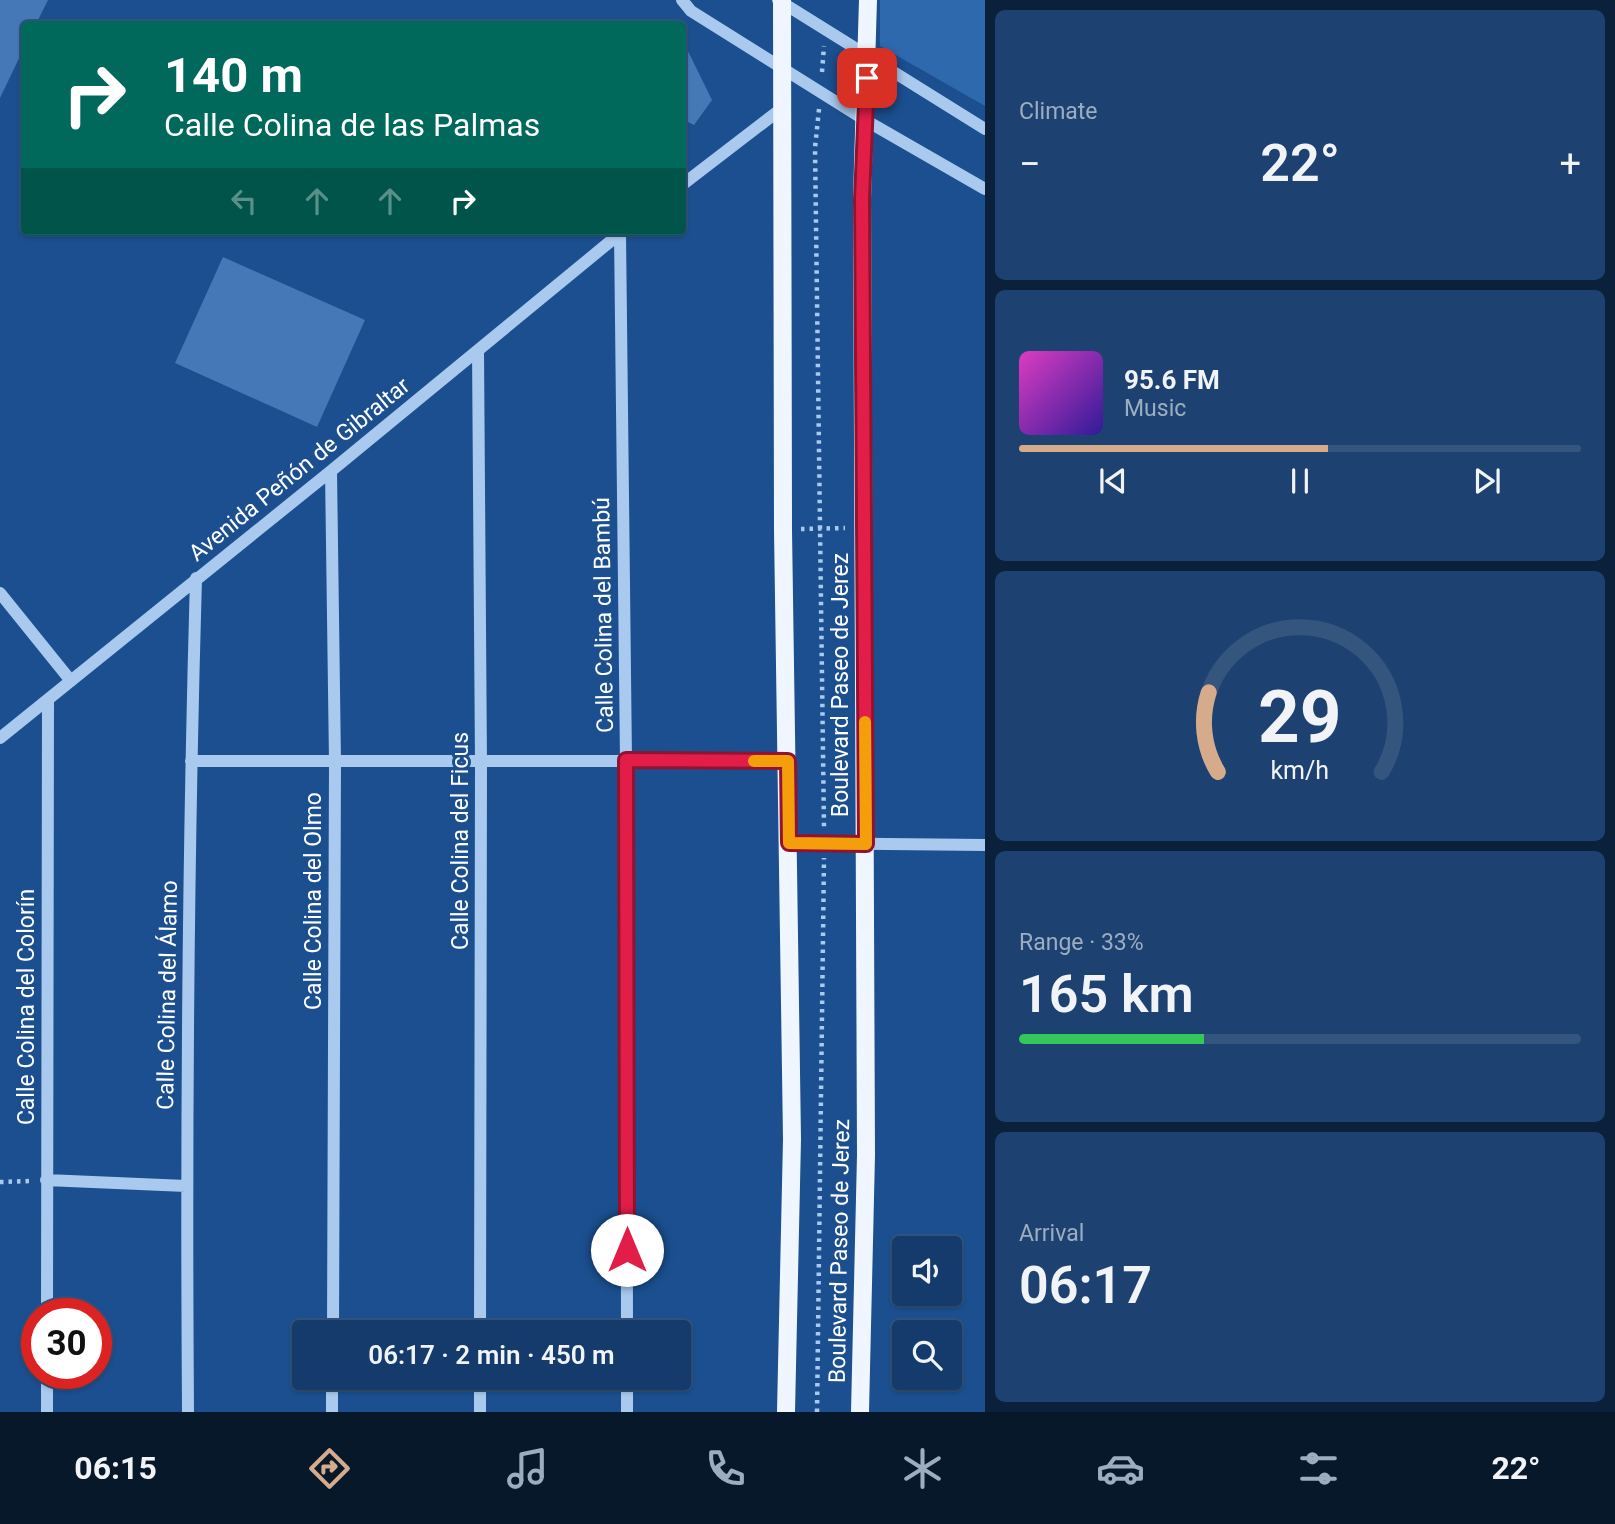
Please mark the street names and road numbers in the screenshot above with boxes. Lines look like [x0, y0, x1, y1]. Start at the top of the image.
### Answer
street label: Avenida Peñón de Gibraltar [183, 372, 415, 567]
street label: Calle Colina del Bambú [588, 497, 619, 733]
street label: Boulevard Paseo de Jerez [827, 553, 854, 817]
street label: Calle Colina del Ficus [447, 732, 474, 950]
street label: Calle Colina del Olmo [300, 792, 327, 1010]
street label: Calle Colina del Álamo [151, 880, 183, 1110]
street label: Calle Colina del Colorín [13, 889, 40, 1125]
street label: Boulevard Paseo de Jerez [824, 1119, 855, 1383]

